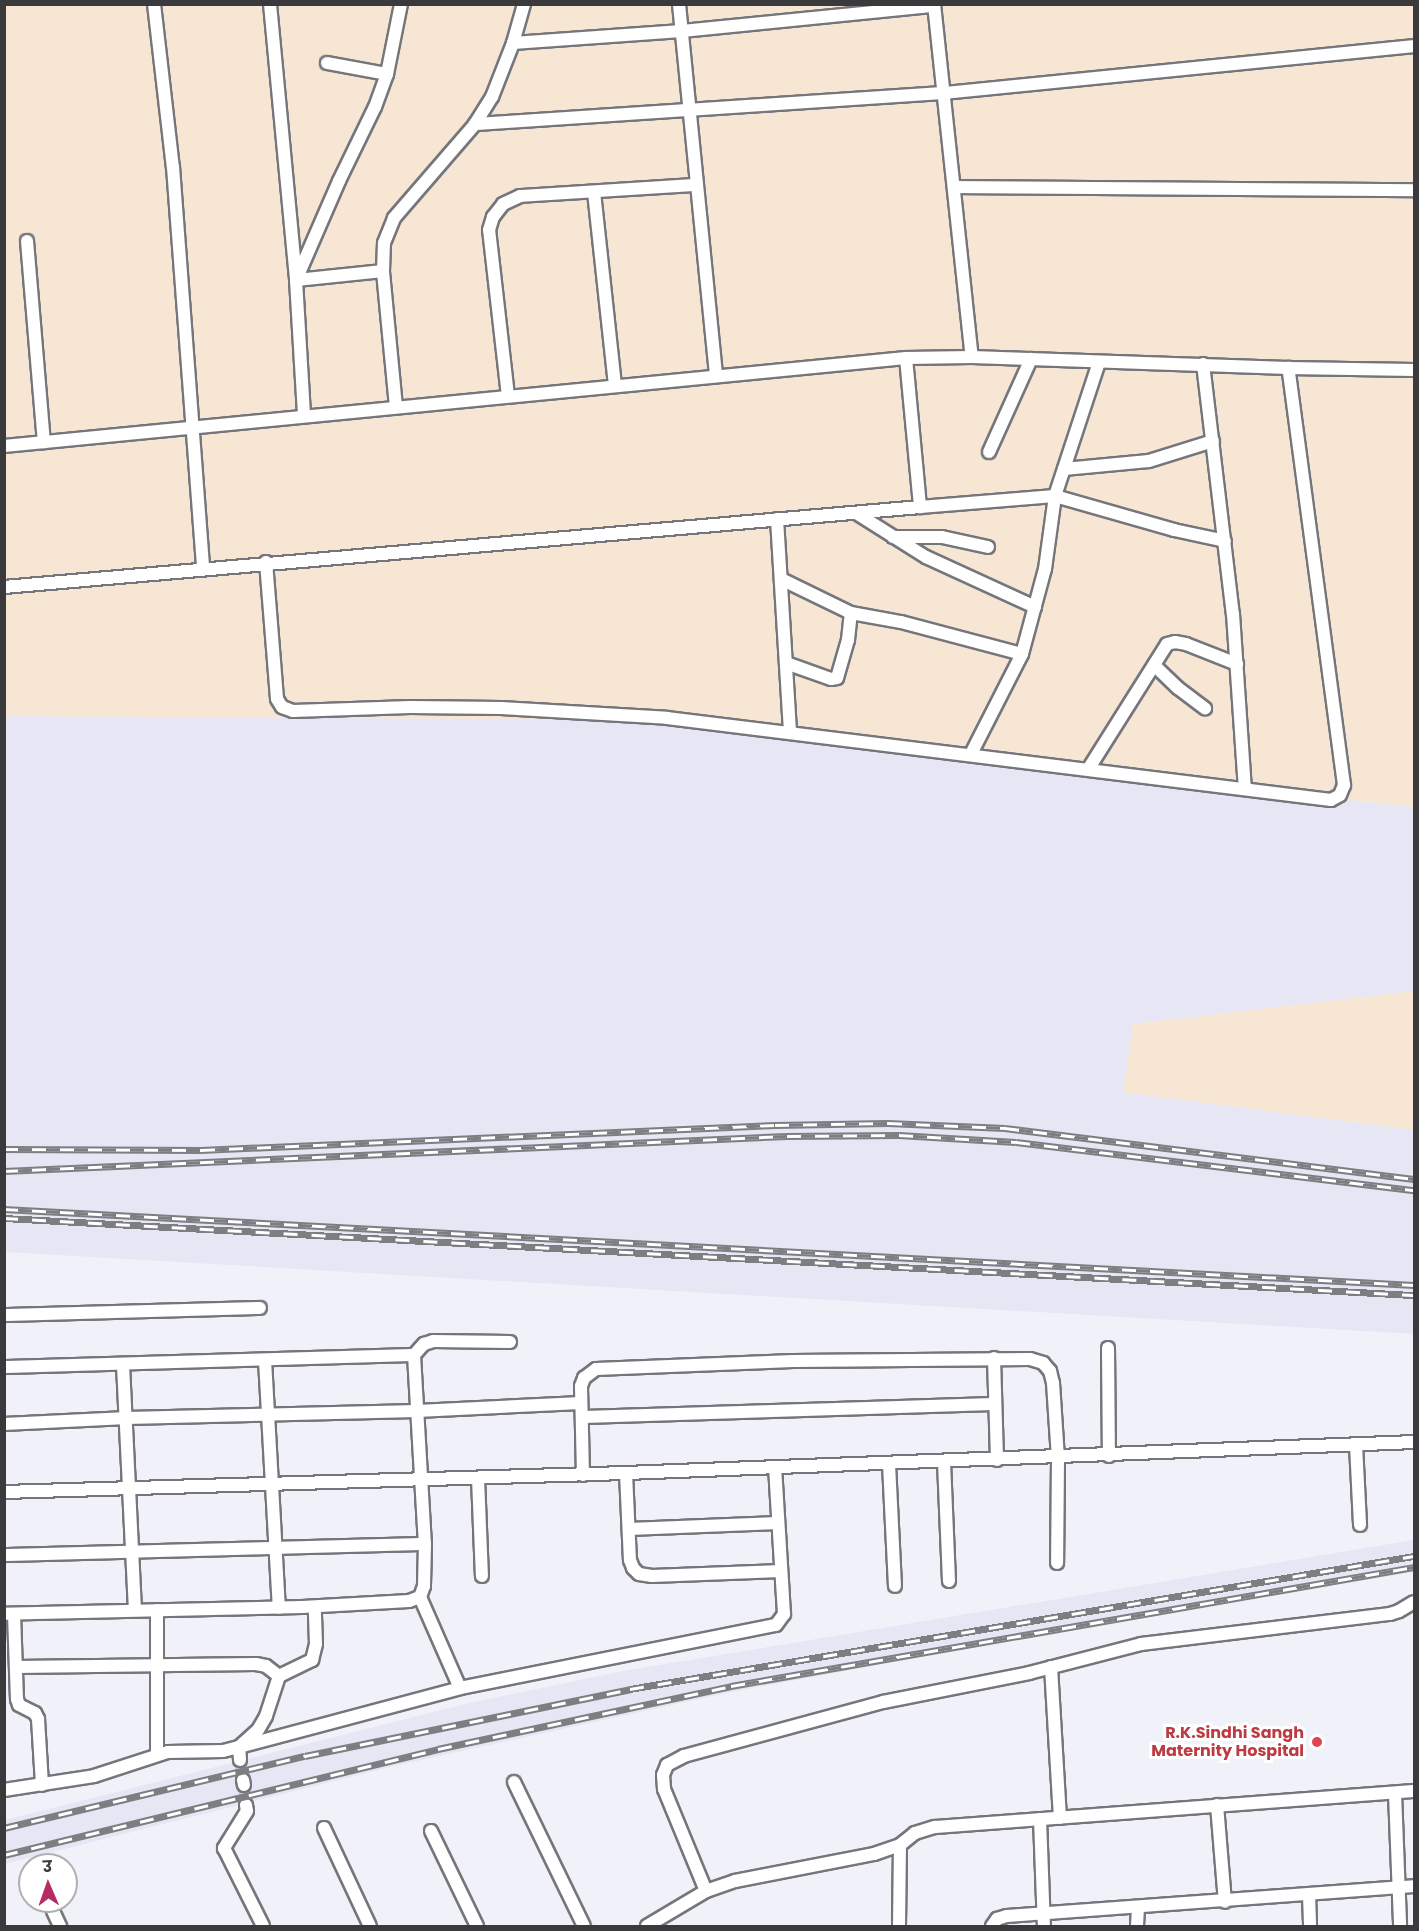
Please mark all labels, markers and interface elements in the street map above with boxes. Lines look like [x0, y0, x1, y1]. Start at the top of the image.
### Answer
place label: R.K.Sindhi Sangh Maternity Hospital [1151, 1723, 1304, 1761]
marker: R.K.Sindhi Sangh Maternity Hospital [1308, 1733, 1326, 1751]
north arrow [18, 1853, 78, 1913]
text: उ [42, 1855, 52, 1878]

